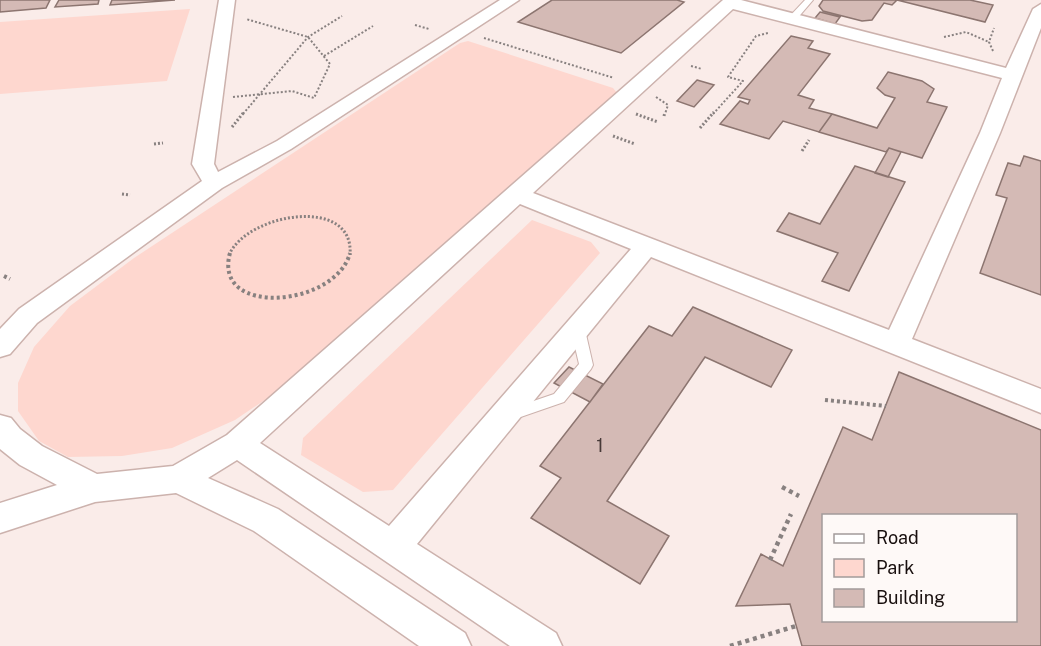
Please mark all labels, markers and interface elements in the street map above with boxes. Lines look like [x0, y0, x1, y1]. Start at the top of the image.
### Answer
house number: 1 [596, 435, 604, 456]
legend [822, 514, 1017, 622]
text: Road [876, 527, 919, 548]
text: Park [876, 557, 914, 578]
text: Building [876, 587, 945, 608]

